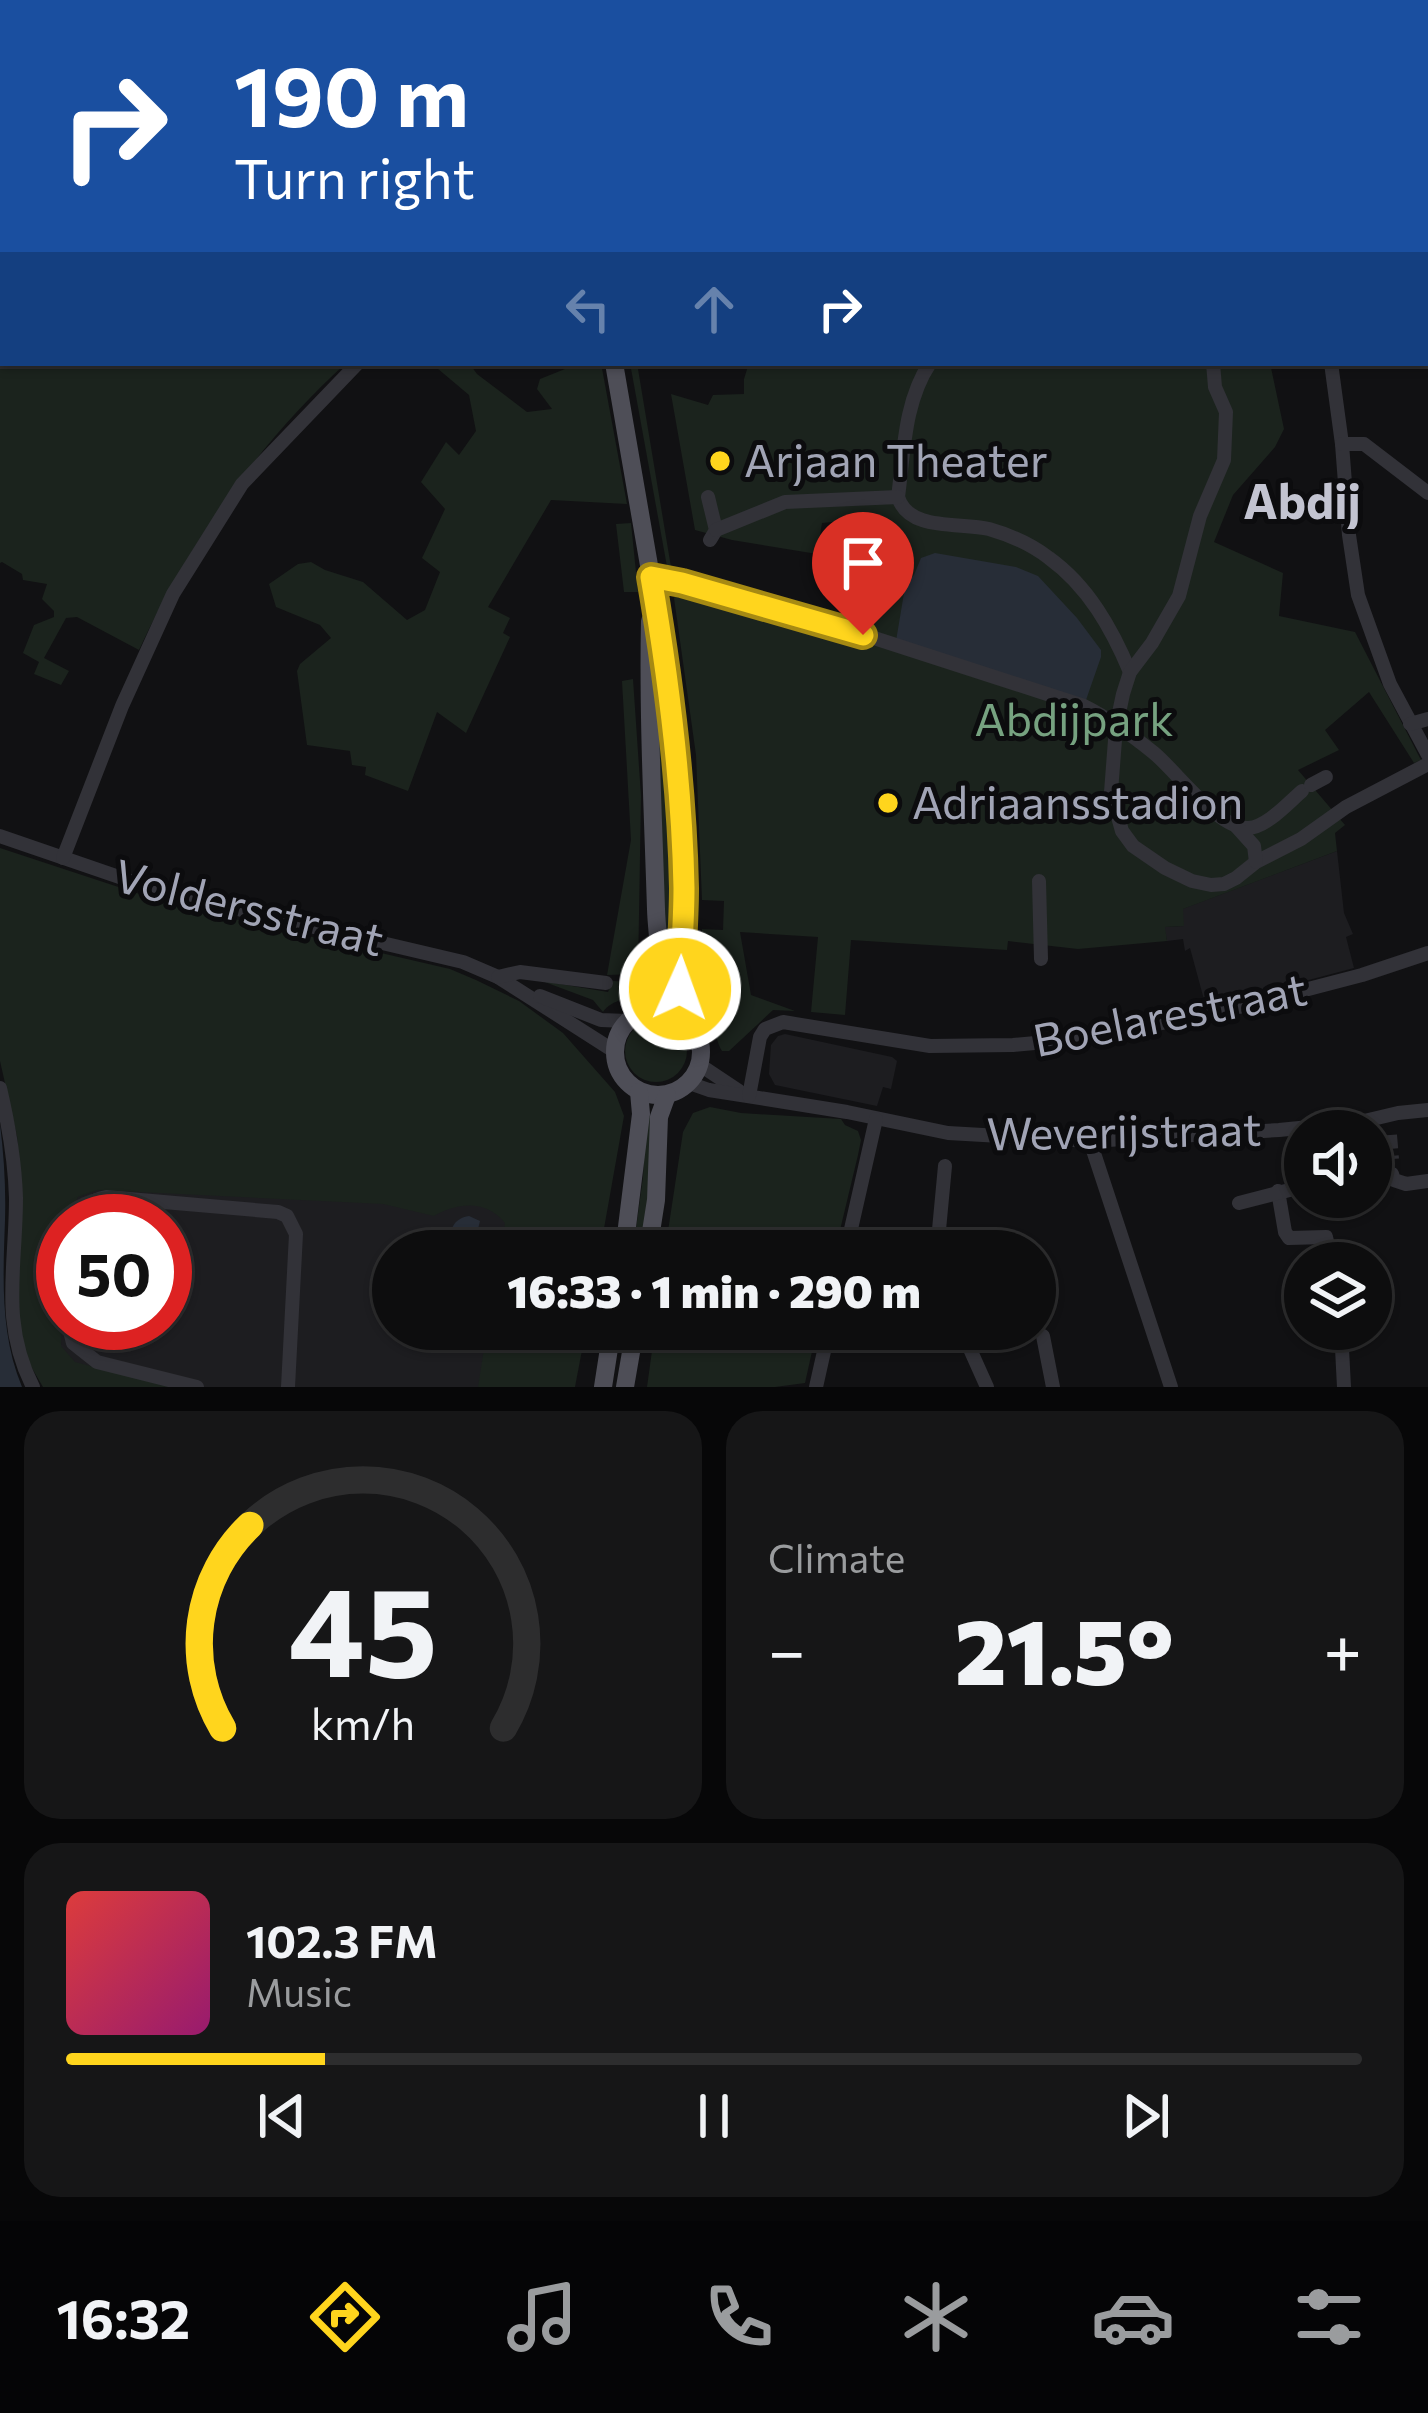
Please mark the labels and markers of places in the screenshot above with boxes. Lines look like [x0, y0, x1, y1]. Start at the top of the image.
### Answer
place label: Arjaan Theater [744, 431, 1048, 486]
marker: Arjaan Theater [707, 448, 733, 474]
pin [812, 512, 914, 635]
place label: Adriaansstadion [912, 773, 1243, 828]
marker: Adriaansstadion [875, 790, 901, 816]

